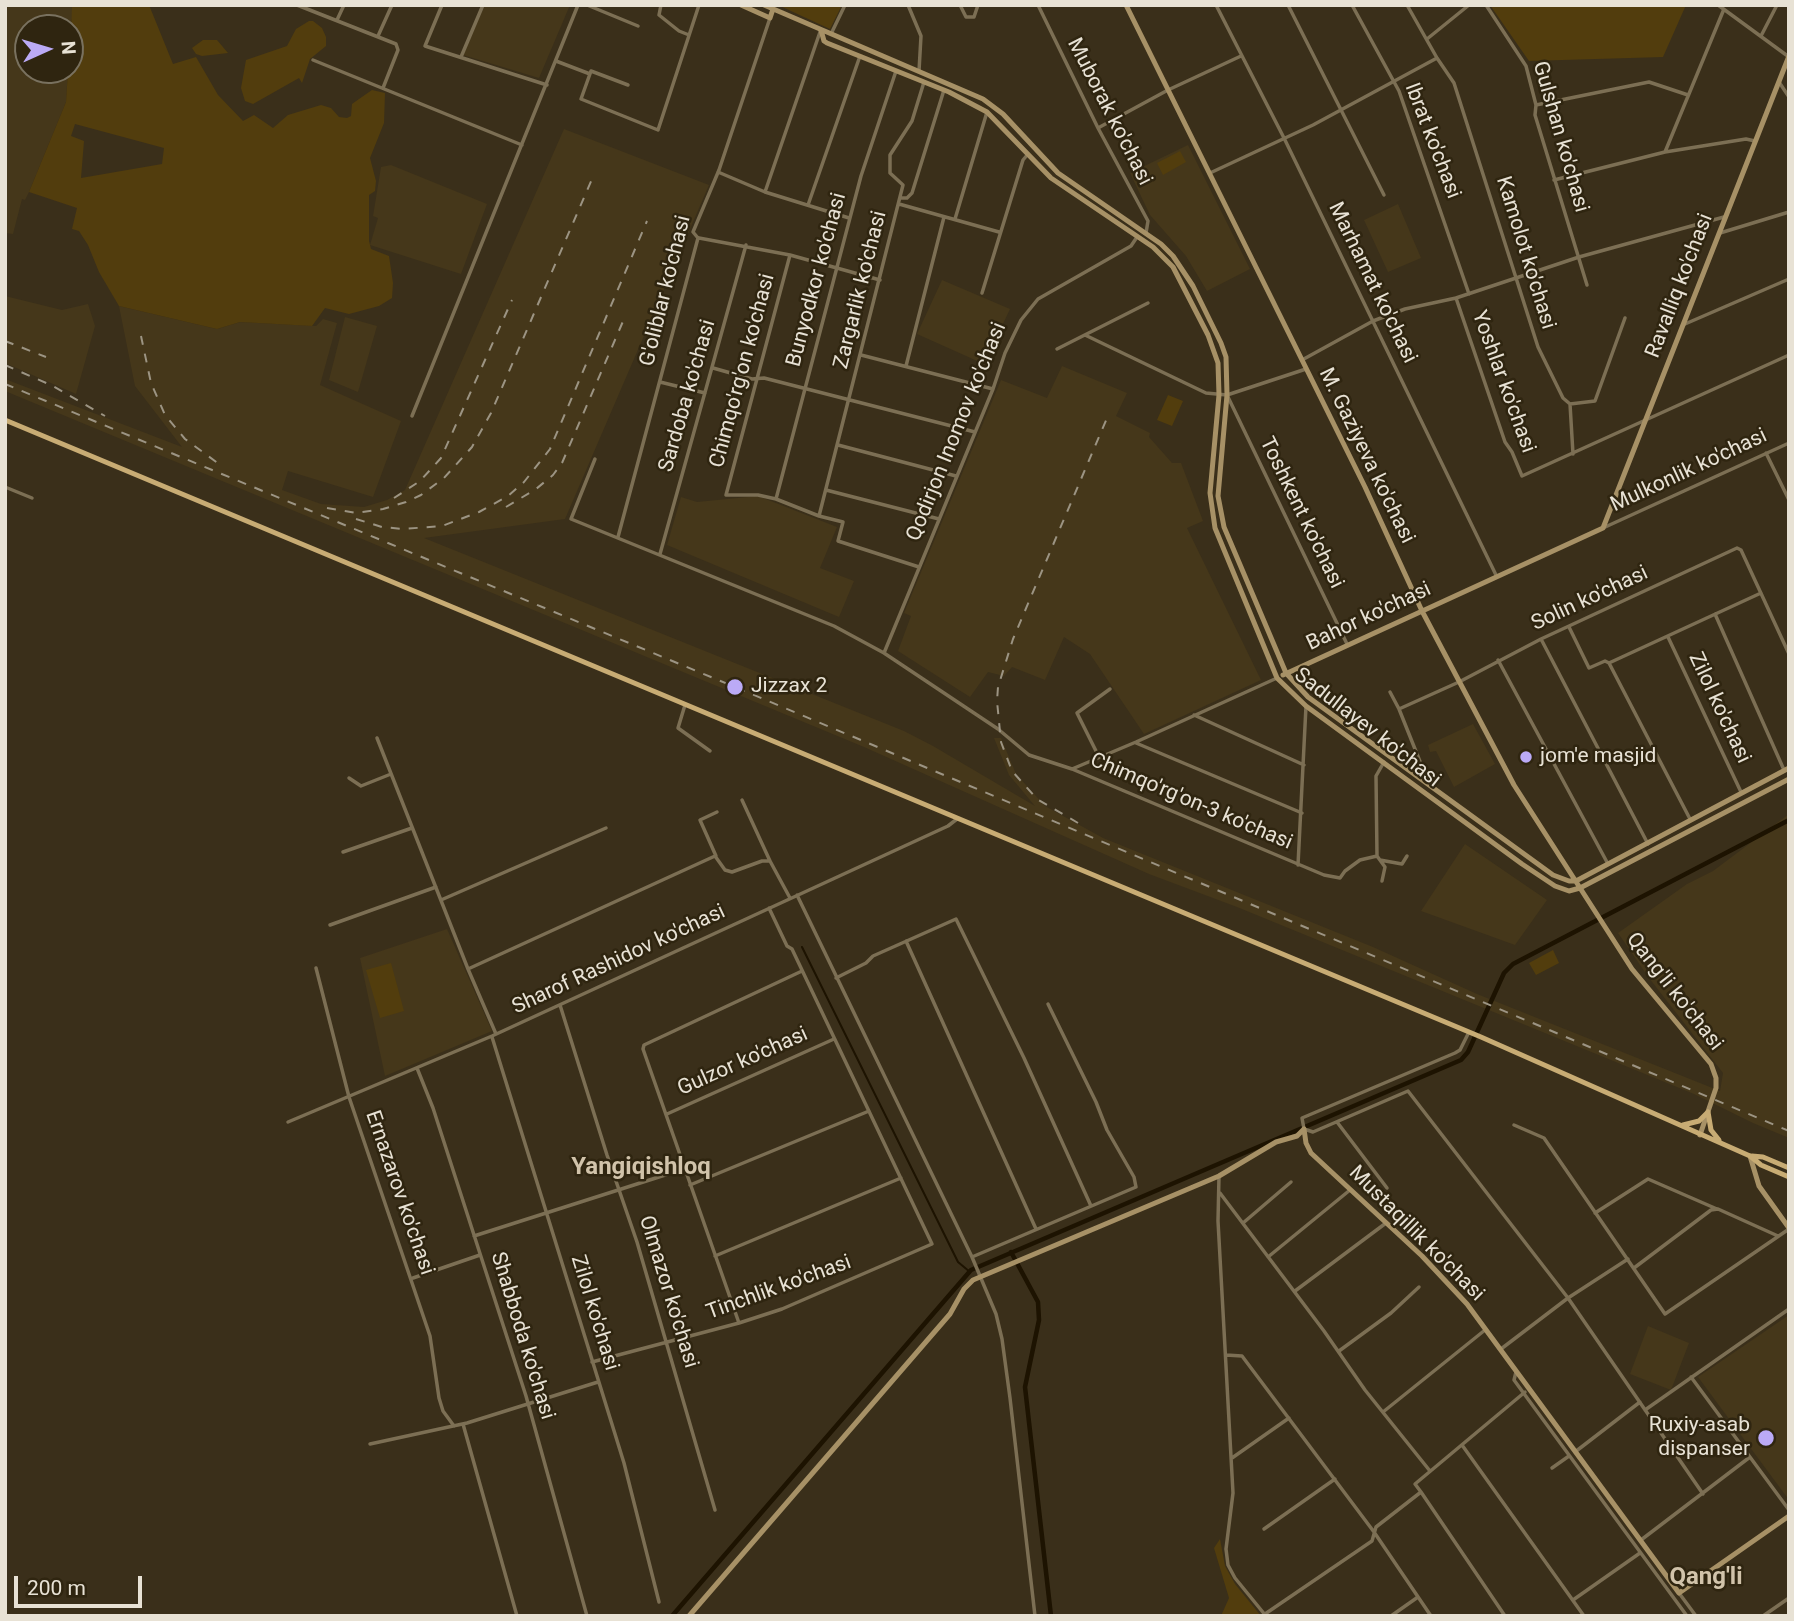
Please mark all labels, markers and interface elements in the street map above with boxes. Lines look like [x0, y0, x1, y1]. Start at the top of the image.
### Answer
north arrow [14, 14, 84, 84]
street label: Muborak ko'chasi [1061, 34, 1157, 190]
text: N [57, 40, 80, 55]
street label: Gulshan ko'chasi [1526, 59, 1594, 215]
street label: Ibrat ko'chasi [1398, 80, 1466, 202]
street label: Kamolot ko'chasi [1490, 174, 1560, 332]
street label: Bunyodkor ko'chasi [782, 190, 852, 370]
street label: Marhamat ko'chasi [1322, 198, 1422, 368]
street label: Zargarlik ko'chasi [829, 209, 893, 371]
street label: Ravalliq ko'chasi [1641, 210, 1719, 362]
street label: G'oliblar ko'chasi [635, 213, 697, 369]
street label: Chimqo'rg'on ko'chasi [705, 271, 781, 471]
street label: Yoshlar ko'chasi [1466, 307, 1540, 457]
street label: Sardoba ko'chasi [654, 317, 722, 475]
street label: Qodirjon Inomov ko'chasi [902, 319, 1012, 545]
street label: M. Gaziyeva ko'chasi [1313, 364, 1419, 548]
street label: Mulkonlik ko'chasi [1607, 424, 1771, 518]
street label: Toshkent ko'chasi [1253, 433, 1349, 593]
street label: Solin ko'chasi [1528, 561, 1652, 637]
street label: Bahor ko'chasi [1303, 577, 1435, 657]
street label: Zilol ko'chasi [1682, 649, 1756, 767]
street label: Sadullayev ko'chasi [1289, 663, 1445, 793]
place label: Jizzax 2 [751, 674, 827, 700]
marker: Jizzax 2 [725, 677, 745, 697]
place label: jom'e masjid [1540, 744, 1656, 770]
street label: Chimqo'rg'on-3 ko'chasi [1086, 748, 1296, 856]
marker: jom'e masjid [1518, 749, 1534, 765]
street label: Sharof Rashidov ko'chasi [509, 900, 729, 1020]
street label: Qang'li ko'chasi [1620, 928, 1728, 1056]
street label: Gulzor ko'chasi [674, 1022, 812, 1102]
street label: Ernazarov ko'chasi [359, 1107, 439, 1279]
district label: Yangiqishloq [571, 1154, 711, 1182]
street label: Mustaqillik ko'chasi [1343, 1161, 1489, 1307]
street label: Olmazor ko'chasi [633, 1213, 703, 1371]
street label: Shabboda ko'chasi [485, 1249, 559, 1423]
street label: Tinchlik ko'chasi [703, 1250, 855, 1326]
street label: Zilol ko'chasi [565, 1252, 623, 1374]
place label: Ruxiy-asab dispanser [1649, 1413, 1750, 1463]
marker: Ruxiy-asab dispanser [1756, 1428, 1776, 1448]
scale bar [18, 1562, 145, 1606]
district label: Qang'li [1669, 1564, 1743, 1592]
text: 200 m [27, 1576, 86, 1600]

